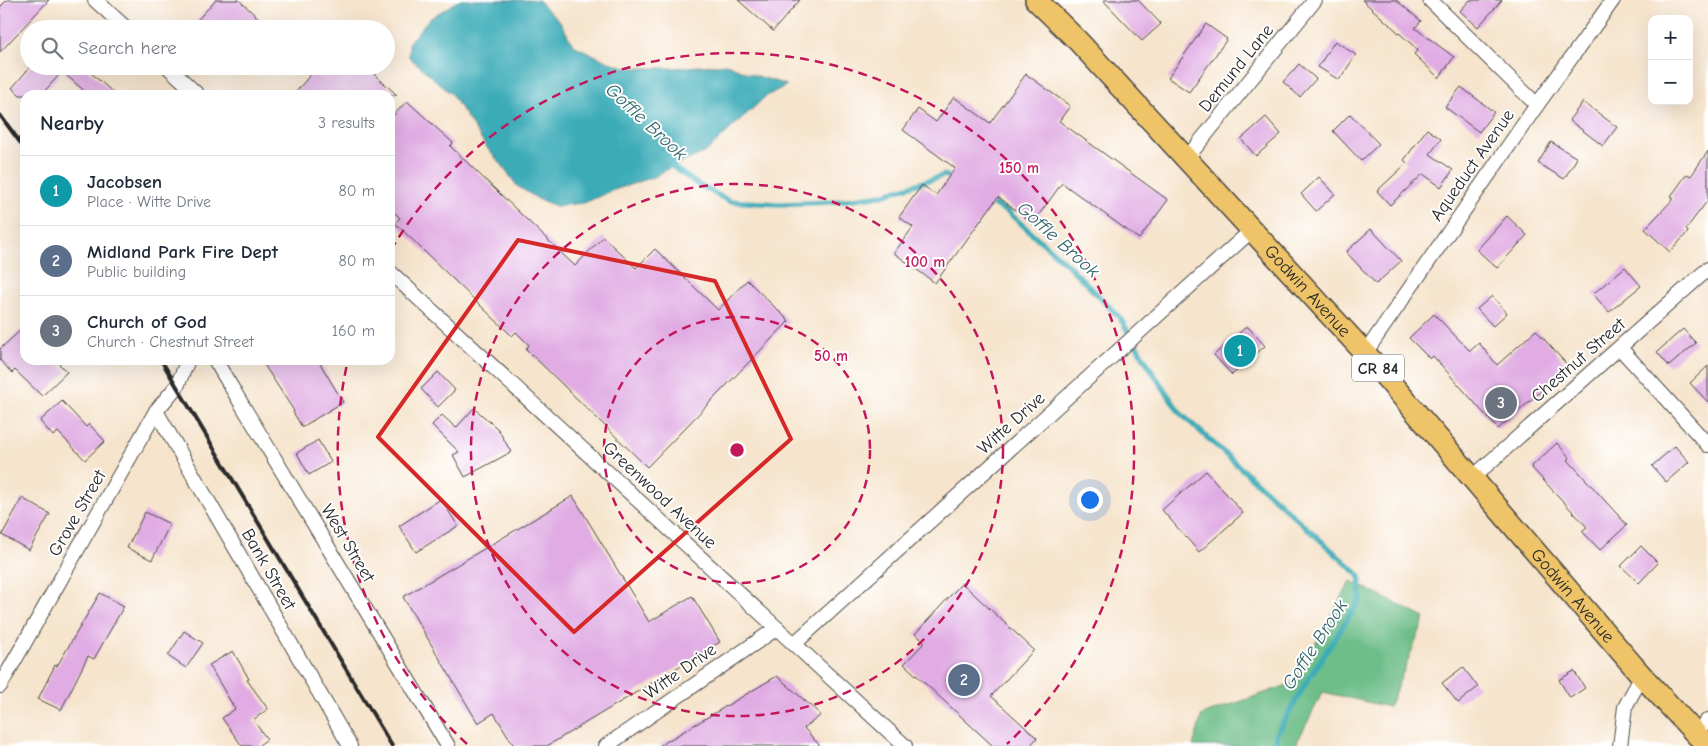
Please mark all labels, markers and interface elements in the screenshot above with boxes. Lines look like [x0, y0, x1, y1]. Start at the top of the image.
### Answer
map controls [1648, 15, 1693, 105]
button: + [1648, 15, 1693, 60]
search box [20, 20, 395, 75]
street label: Demund Lane [1195, 20, 1278, 116]
icon: search [38, 34, 66, 62]
text: Search here [78, 37, 177, 59]
button: − [1648, 60, 1693, 105]
water label: Goffle Brook [601, 79, 692, 165]
street label: Aqueduct Avenue [1426, 105, 1519, 225]
text: Nearby [40, 111, 104, 135]
text: 3 results [318, 114, 375, 132]
text: 150 m [999, 159, 1039, 177]
text: Jacobsen [87, 171, 162, 193]
text: 1 [53, 182, 59, 200]
text: 80 m [338, 182, 375, 200]
text: Place · Witte Drive [87, 193, 211, 211]
water label: Goffle Brook [1013, 197, 1105, 283]
text: Midland Park Fire Dept [87, 241, 278, 263]
street label: Godwin Avenue [1260, 241, 1355, 341]
text: 2 [52, 252, 60, 270]
text: 80 m [338, 252, 375, 270]
text: 100 m [905, 253, 945, 271]
text: Public building [87, 263, 186, 281]
text: Church of God [87, 311, 207, 333]
street label: Chestnut Street [1527, 313, 1630, 407]
text: 3 [52, 322, 60, 340]
text: 160 m [332, 322, 375, 340]
pin: 1 [1224, 332, 1256, 370]
text: Church · Chestnut Street [87, 333, 254, 351]
text: 50 m [814, 347, 848, 365]
road number: CR 84 [1352, 354, 1404, 382]
pin: 3 [1485, 384, 1517, 422]
street label: Witte Drive [973, 388, 1049, 459]
street label: Greenwood Avenue [599, 437, 721, 553]
centre of rings [728, 441, 746, 459]
street label: Grove Street [44, 466, 111, 560]
your location [1077, 487, 1103, 513]
street label: West Street [316, 501, 379, 587]
street label: Bank Street [237, 525, 301, 614]
street label: Godwin Avenue [1526, 544, 1619, 647]
water label: Goffle Brook [1278, 595, 1353, 694]
street label: Witte Drive [640, 639, 720, 704]
pin: 2 [948, 661, 980, 699]

